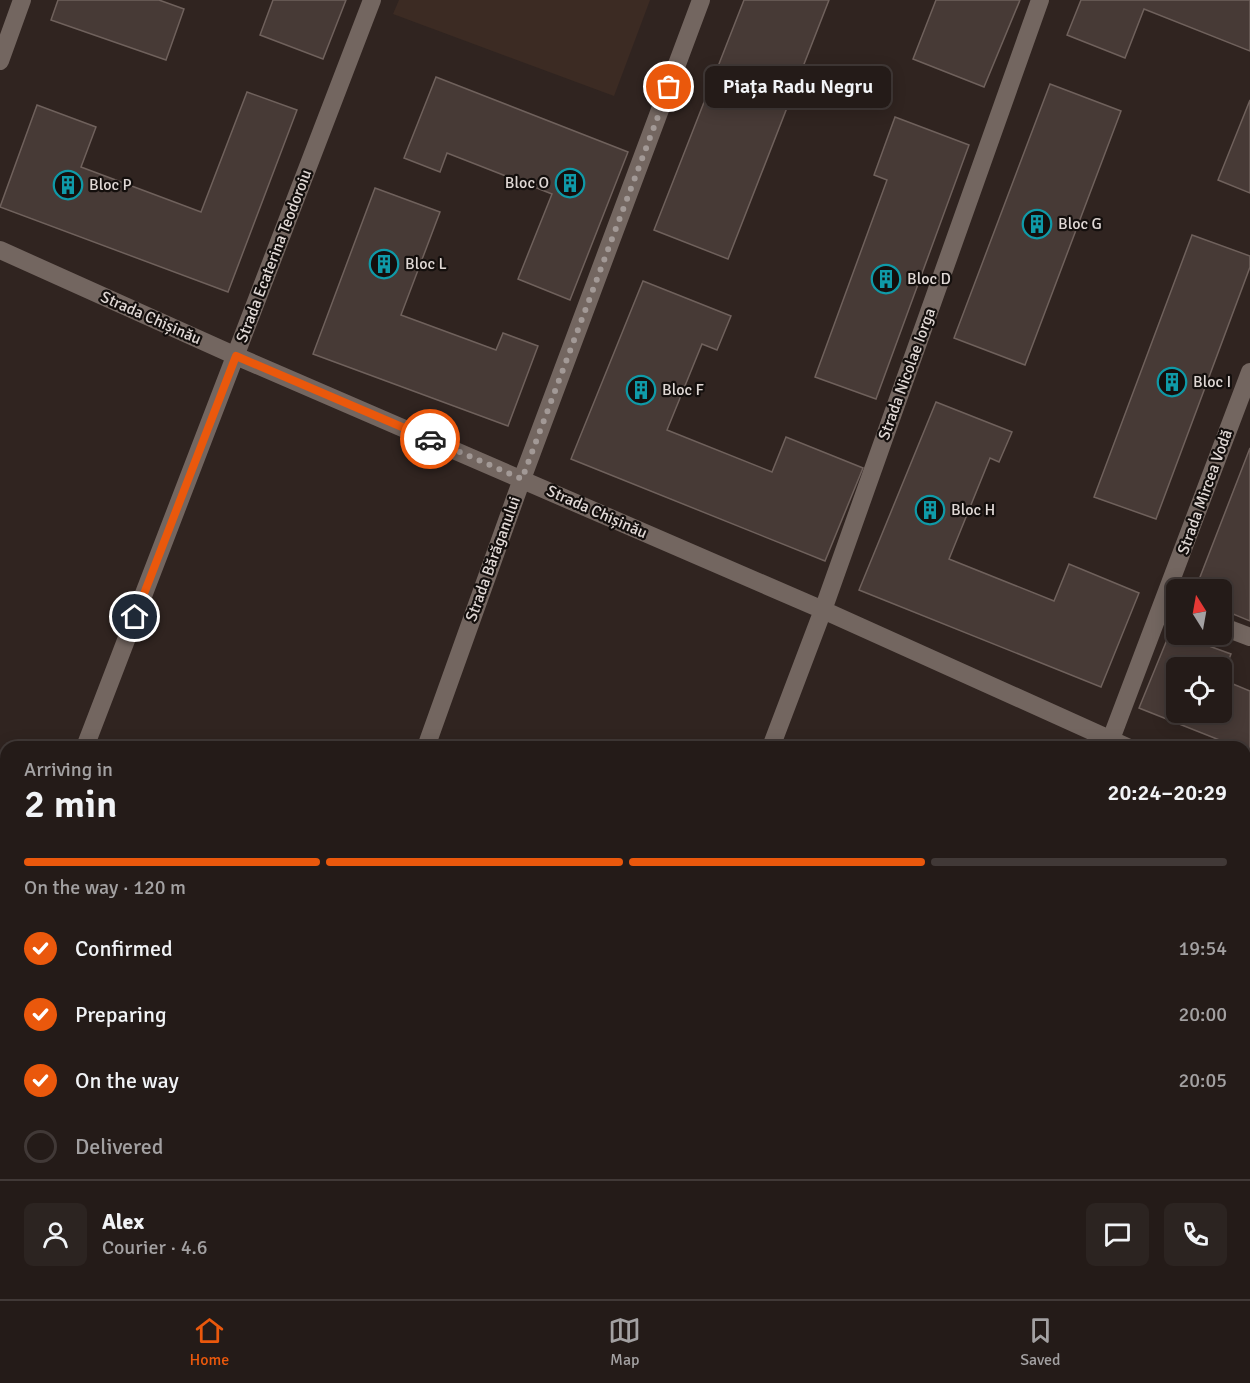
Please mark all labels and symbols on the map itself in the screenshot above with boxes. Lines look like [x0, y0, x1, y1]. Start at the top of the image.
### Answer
pin [643, 61, 694, 112]
callout: Piața Radu Negru [705, 66, 891, 108]
street label: Strada Ecaterina Teodoroiu [232, 167, 316, 345]
building icon: Bloc O [554, 167, 586, 199]
building icon: Bloc P [52, 169, 84, 201]
place label: Bloc O [505, 173, 549, 193]
place label: Bloc P [89, 175, 132, 195]
building icon: Bloc G [1021, 208, 1053, 240]
place label: Bloc G [1058, 214, 1102, 234]
building icon: Bloc L [368, 248, 400, 280]
place label: Bloc L [405, 254, 447, 274]
building icon: Bloc D [870, 263, 902, 295]
place label: Bloc D [907, 269, 951, 289]
street label: Strada Chișinău [98, 287, 204, 349]
street label: Strada Nicolae Iorga [874, 305, 940, 443]
building icon: Bloc I [1156, 366, 1188, 398]
place label: Bloc I [1193, 372, 1231, 392]
building icon: Bloc F [625, 374, 657, 406]
place label: Bloc F [662, 380, 704, 400]
courier [400, 409, 460, 469]
street label: Strada Mircea Vodă [1173, 427, 1237, 557]
street label: Strada Chișinău [544, 481, 650, 543]
street label: Strada Bărăganului [461, 494, 525, 624]
building icon: Bloc H [914, 494, 946, 526]
place label: Bloc H [951, 500, 995, 520]
north arrow [1166, 579, 1232, 645]
pin [109, 591, 160, 642]

